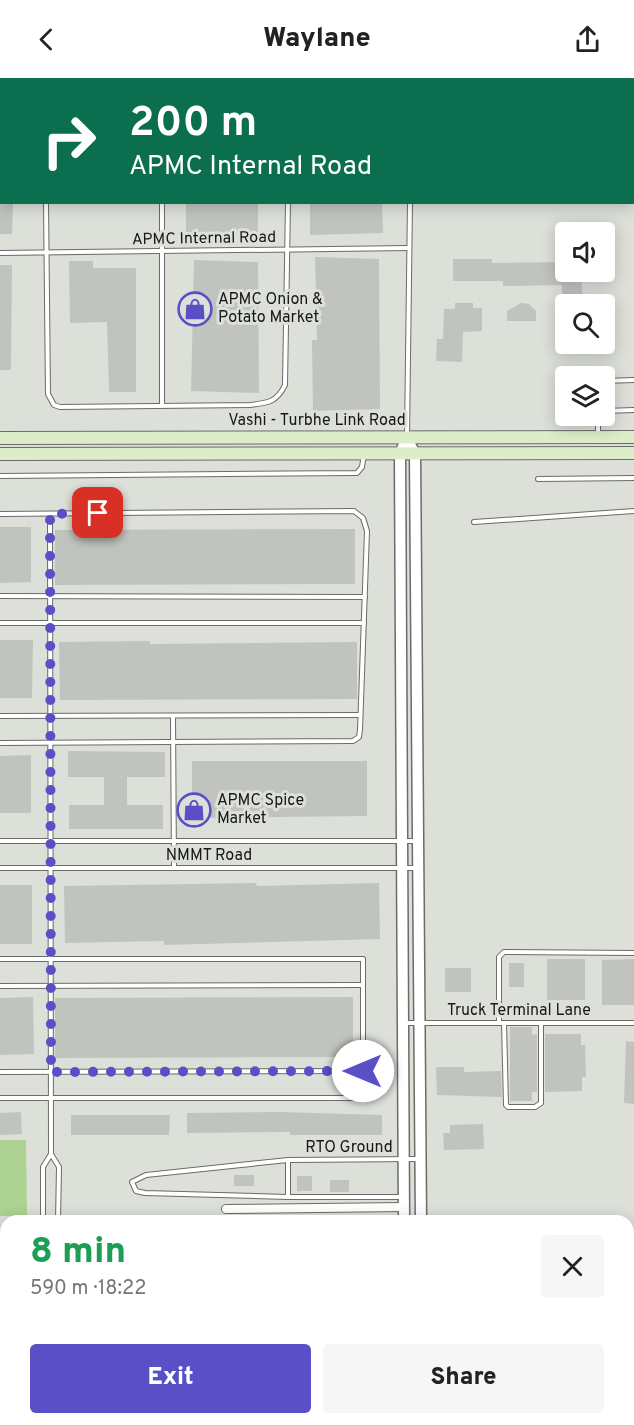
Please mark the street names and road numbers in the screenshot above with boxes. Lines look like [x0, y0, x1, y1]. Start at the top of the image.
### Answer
street label: APMC Internal Road [132, 228, 276, 250]
street label: Vashi - Turbhe Link Road [228, 411, 406, 431]
street label: NMMT Road [166, 846, 252, 866]
street label: Truck Terminal Lane [447, 1001, 591, 1021]
street label: RTO Ground [305, 1138, 393, 1158]

